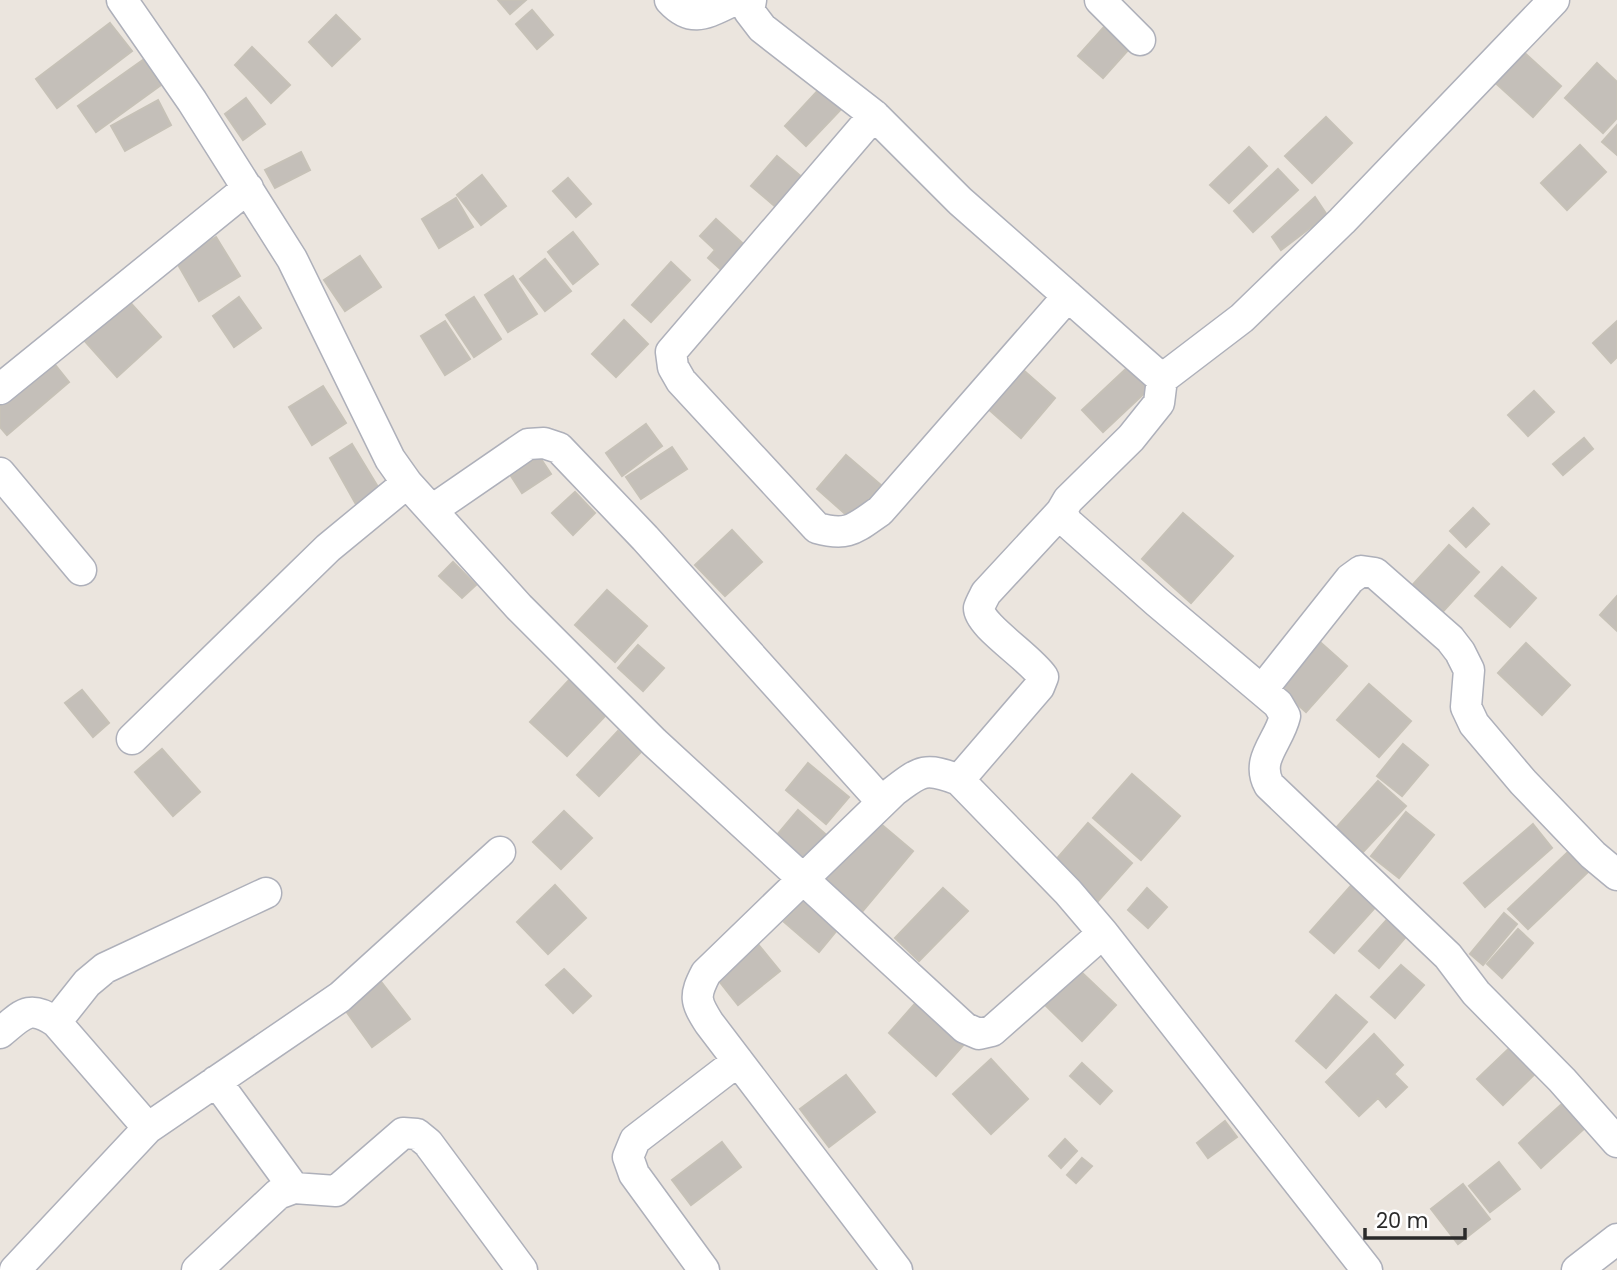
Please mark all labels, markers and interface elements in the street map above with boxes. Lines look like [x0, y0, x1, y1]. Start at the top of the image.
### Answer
scale bar [1365, 1196, 1465, 1240]
text: 20 m [1376, 1206, 1429, 1235]

